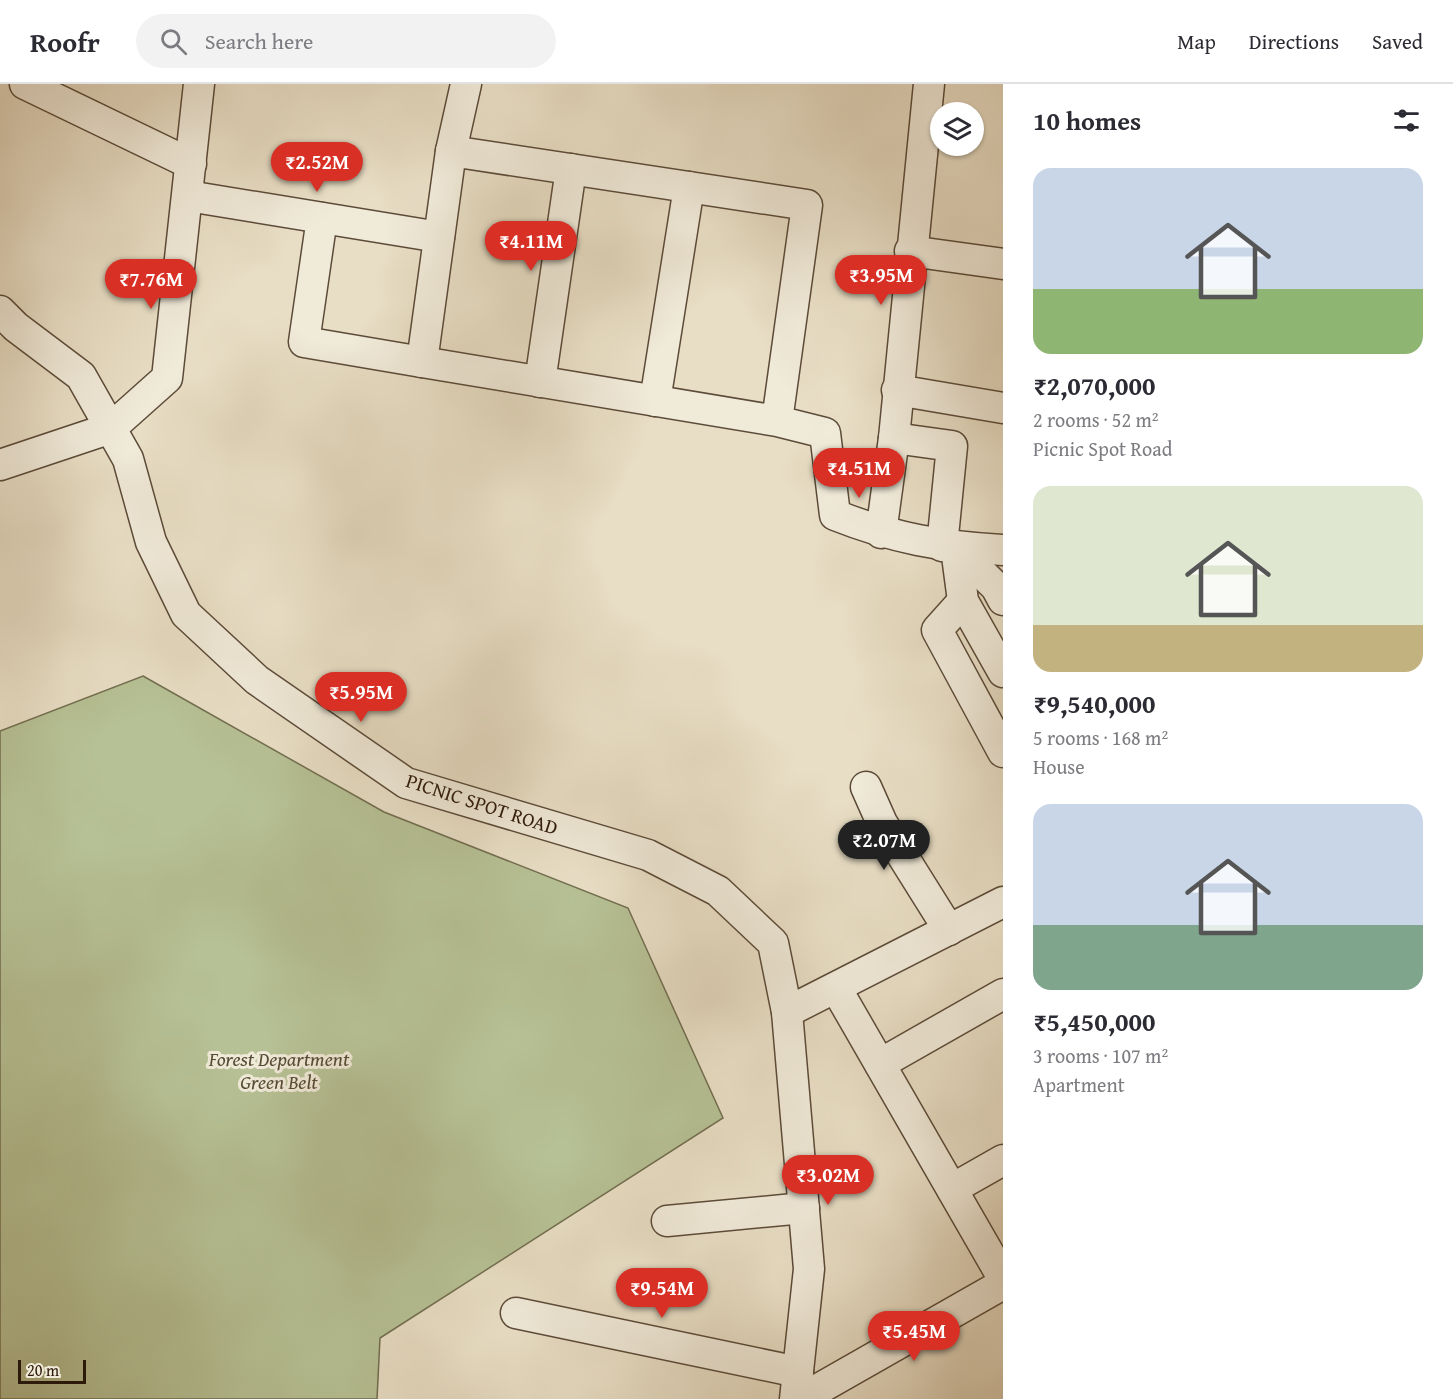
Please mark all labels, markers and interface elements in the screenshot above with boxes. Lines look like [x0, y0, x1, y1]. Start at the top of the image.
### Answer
search box [136, 14, 556, 68]
text: Roofr [30, 21, 100, 62]
icon: search [157, 25, 190, 58]
text: Search here [205, 25, 313, 57]
text: Map [1177, 26, 1216, 57]
text: Directions [1249, 26, 1339, 57]
text: Saved [1372, 26, 1423, 57]
text: 10 homes [1033, 101, 1141, 140]
map controls [930, 102, 984, 156]
button: layers [930, 102, 984, 156]
icon: filters [1390, 104, 1423, 137]
pin: ₹2.52M [268, 142, 366, 193]
text: ₹2.52M [285, 147, 349, 176]
icon: home [1174, 207, 1282, 315]
pin: ₹4.11M [482, 221, 580, 272]
text: ₹4.11M [499, 226, 563, 255]
pin: ₹3.95M [832, 255, 930, 306]
pin: ₹7.76M [102, 259, 200, 310]
text: ₹3.95M [849, 260, 913, 289]
text: ₹7.76M [119, 264, 183, 293]
text: ₹2,070,000 [1033, 366, 1155, 405]
text: 2 rooms · 52 m² [1033, 405, 1159, 434]
text: Picnic Spot Road [1033, 434, 1172, 463]
pin: ₹4.51M [810, 448, 908, 499]
text: ₹4.51M [827, 453, 891, 482]
icon: home [1174, 525, 1282, 633]
pin: ₹5.95M [312, 672, 410, 723]
text: ₹5.95M [329, 677, 393, 706]
text: ₹9,540,000 [1033, 684, 1155, 723]
text: 5 rooms · 168 m² [1033, 723, 1168, 752]
text: House [1033, 752, 1085, 781]
street label: PICNIC SPOT ROAD [403, 765, 562, 842]
pin: ₹2.07M [835, 820, 933, 871]
text: ₹2.07M [852, 825, 916, 854]
icon: home [1174, 843, 1282, 951]
text: ₹5,450,000 [1033, 1002, 1155, 1041]
text: 3 rooms · 107 m² [1033, 1041, 1168, 1070]
park label: Forest Department Green Belt [208, 1044, 350, 1096]
text: Apartment [1033, 1070, 1125, 1099]
pin: ₹3.02M [779, 1155, 877, 1206]
text: ₹3.02M [796, 1160, 860, 1189]
pin: ₹9.54M [613, 1268, 711, 1319]
text: ₹9.54M [630, 1273, 694, 1302]
pin: ₹5.45M [865, 1311, 963, 1362]
text: ₹5.45M [882, 1316, 946, 1345]
scale bar [18, 1357, 86, 1384]
text: 20 m [27, 1358, 59, 1382]

